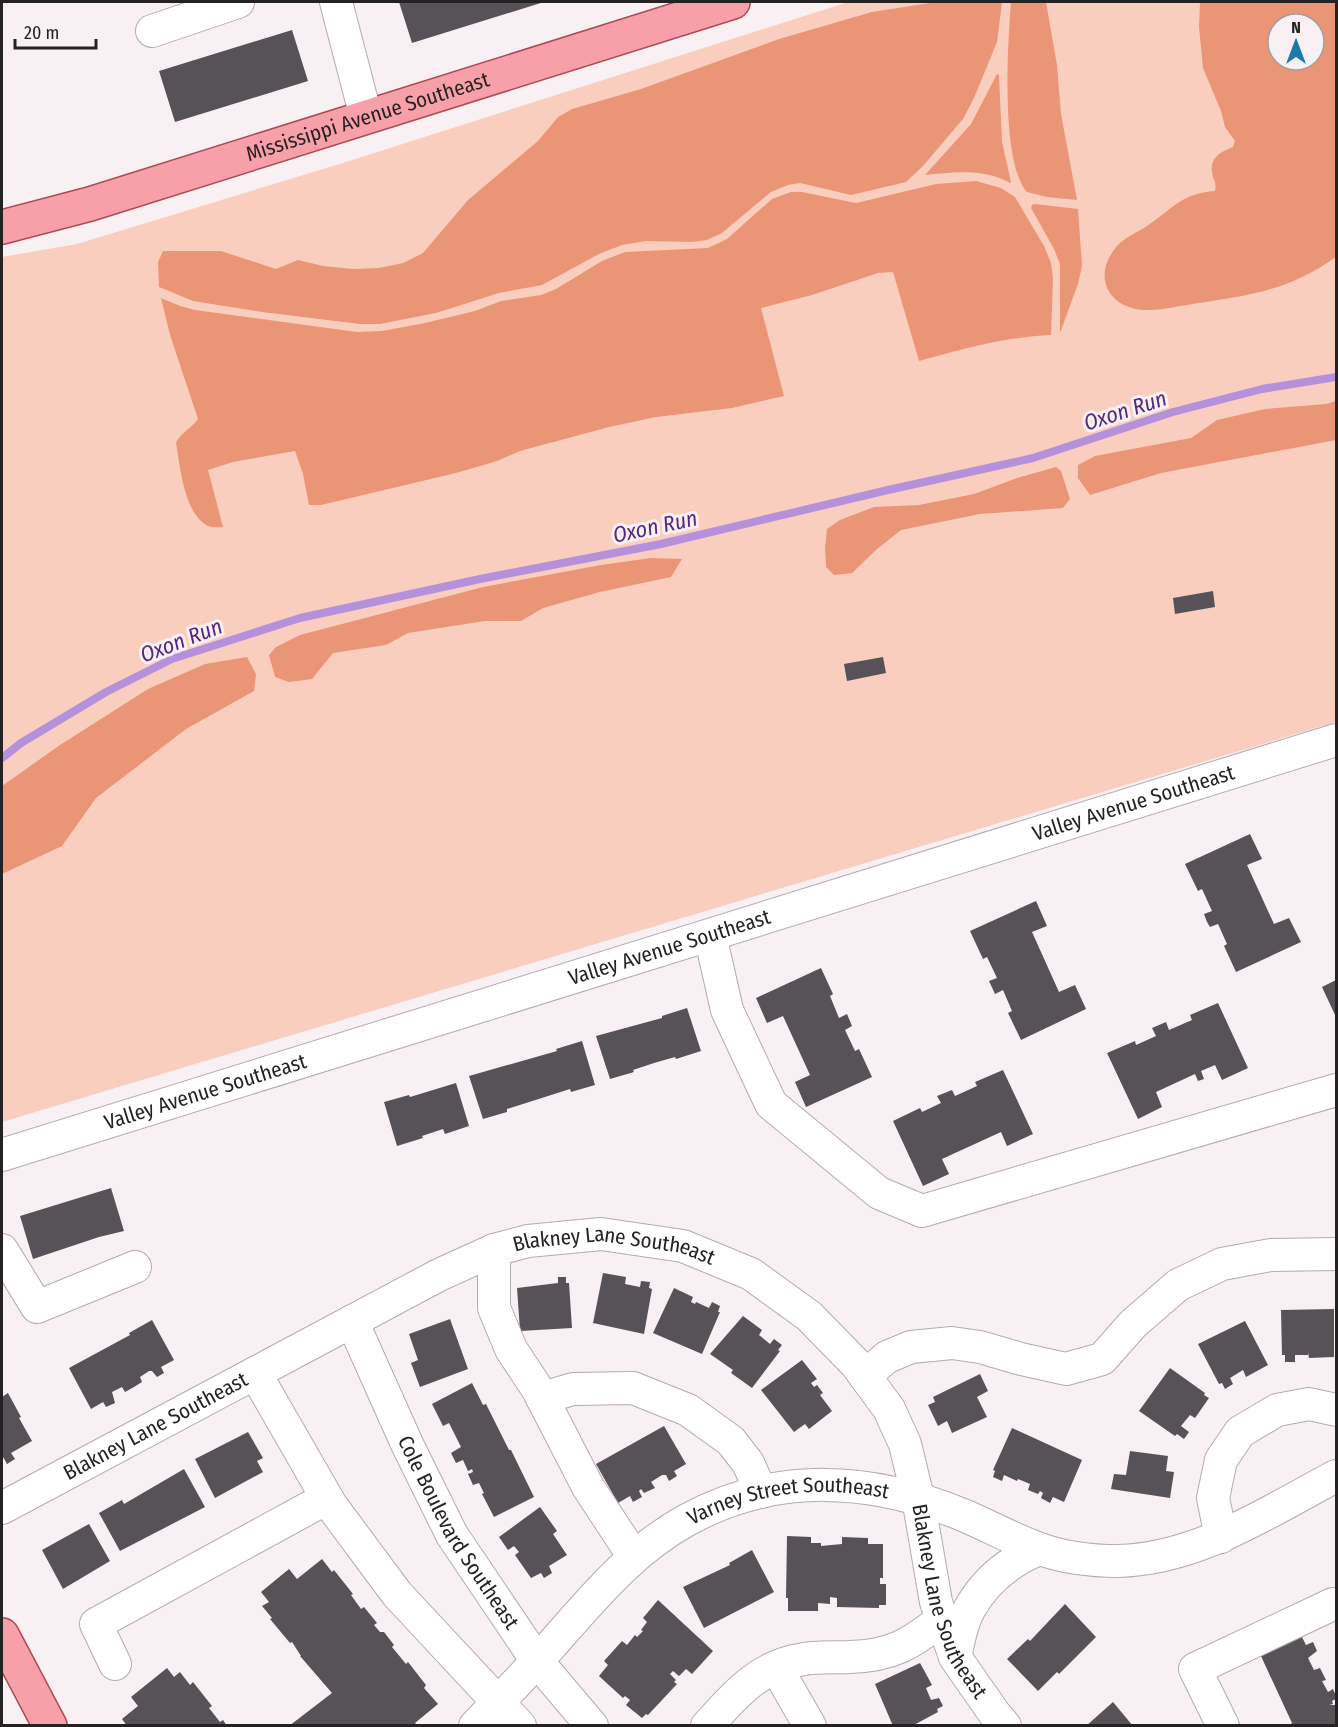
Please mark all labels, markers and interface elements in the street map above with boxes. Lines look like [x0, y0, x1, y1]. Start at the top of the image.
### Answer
scale bar [15, 12, 96, 50]
north arrow [1266, 12, 1326, 72]
text: N [1291, 18, 1301, 37]
text: 20 m [24, 22, 59, 44]
street label: Mississippi Avenue Southeast [243, 66, 493, 167]
water label: Oxon Run [1080, 384, 1170, 437]
water label: Oxon Run [610, 504, 700, 549]
water label: Oxon Run [136, 613, 226, 668]
street label: Valley Avenue Southeast [1029, 759, 1238, 847]
street label: Valley Avenue Southeast [565, 904, 774, 991]
street label: Valley Avenue Southeast [101, 1048, 310, 1135]
street label: Blakney Lane Southeast [510, 1221, 719, 1271]
street label: Blakney Lane Southeast [59, 1366, 252, 1486]
street label: Cole Boulevard Southeast [392, 1432, 525, 1634]
street label: Varney Street Southeast [683, 1472, 892, 1531]
street label: Blakney Lane Southeast [906, 1502, 993, 1704]

